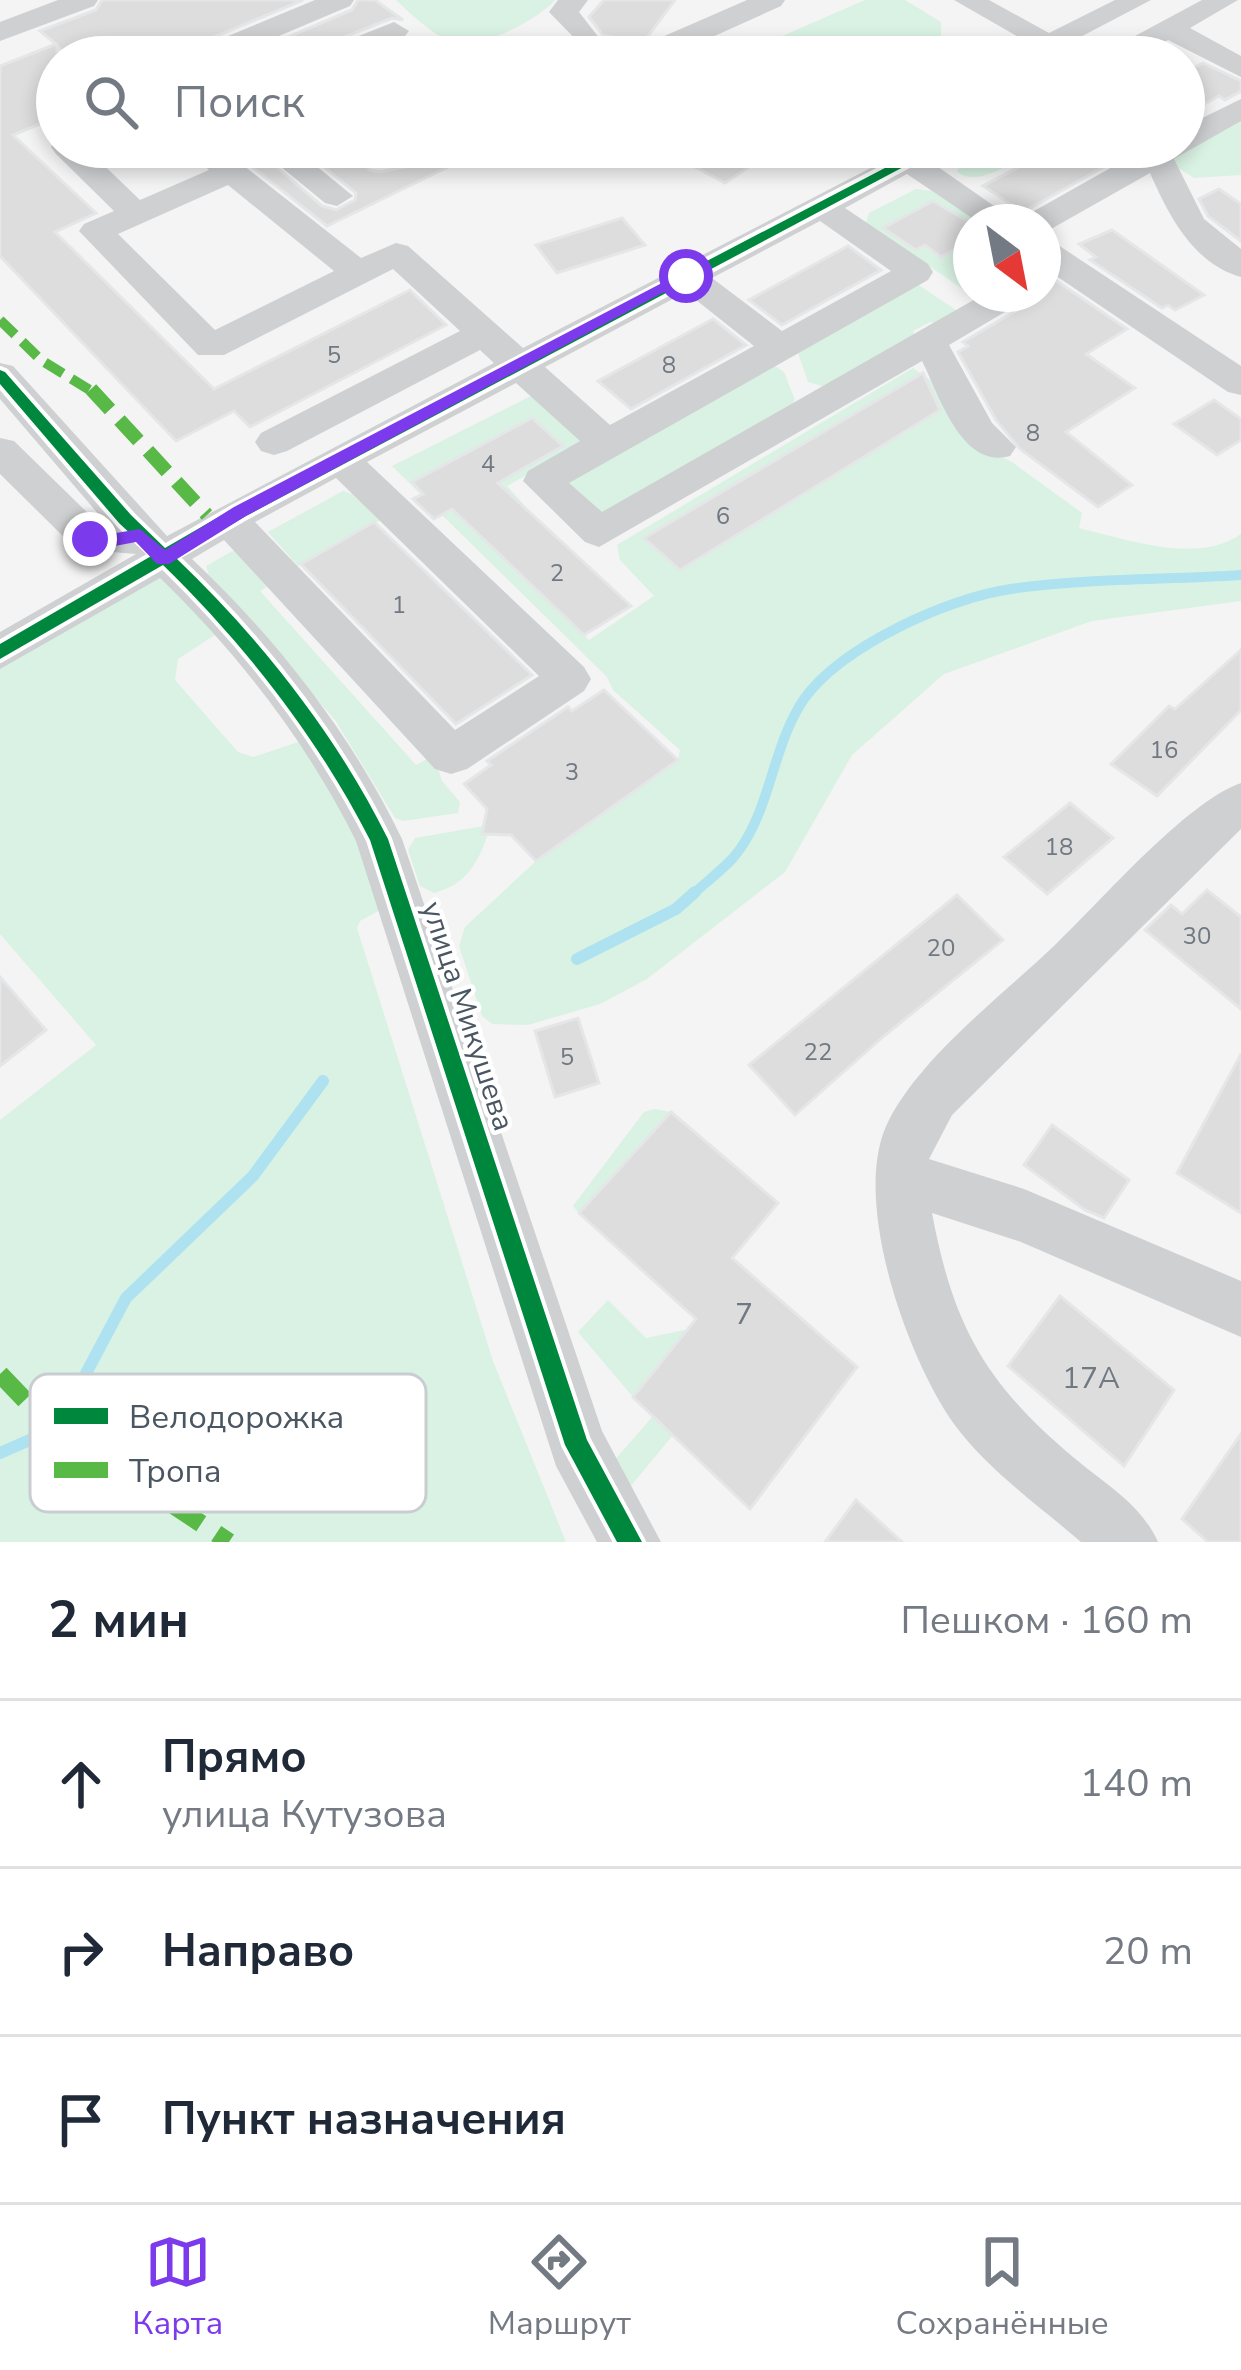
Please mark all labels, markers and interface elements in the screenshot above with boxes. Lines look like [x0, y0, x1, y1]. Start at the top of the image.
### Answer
search box [36, 36, 1205, 168]
icon: search [78, 69, 144, 135]
text: Поиск [174, 72, 305, 133]
north arrow [953, 204, 1061, 312]
route start [659, 249, 713, 303]
house number: 5 [327, 339, 341, 371]
house number: 8 [662, 349, 676, 381]
house number: 8 [1026, 417, 1040, 449]
house number: 4 [481, 448, 495, 480]
house number: 6 [716, 500, 730, 532]
route end [63, 512, 117, 566]
house number: 2 [550, 557, 564, 589]
house number: 1 [392, 589, 406, 621]
house number: 16 [1150, 734, 1178, 766]
house number: 3 [565, 756, 579, 788]
house number: 18 [1045, 831, 1073, 863]
street label: улица Микушева [411, 896, 524, 1136]
house number: 30 [1183, 920, 1211, 952]
house number: 20 [927, 932, 955, 964]
house number: 22 [804, 1036, 832, 1068]
house number: 5 [560, 1041, 574, 1073]
house number: 7 [735, 1294, 753, 1335]
house number: 17А [1062, 1358, 1120, 1399]
legend [30, 1374, 426, 1512]
text: Велодорожка [129, 1395, 344, 1440]
text: Тропа [129, 1449, 222, 1494]
text: 2 мин [48, 1585, 189, 1655]
text: Пешком · 160 m [900, 1594, 1193, 1647]
text: Прямо [162, 1727, 307, 1788]
icon: ahead [48, 1751, 114, 1817]
text: 140 m [1079, 1757, 1193, 1810]
text: улица Кутузова [162, 1788, 447, 1841]
icon: right [48, 1919, 114, 1985]
text: Направо [162, 1921, 354, 1982]
text: 20 m [1103, 1925, 1193, 1978]
icon: arrive [48, 2087, 114, 2153]
text: Пункт назначения [162, 2089, 566, 2150]
tab: Карта [132, 2229, 223, 2346]
tab: Маршрут [488, 2229, 631, 2346]
tab: Сохранённые [896, 2229, 1109, 2346]

